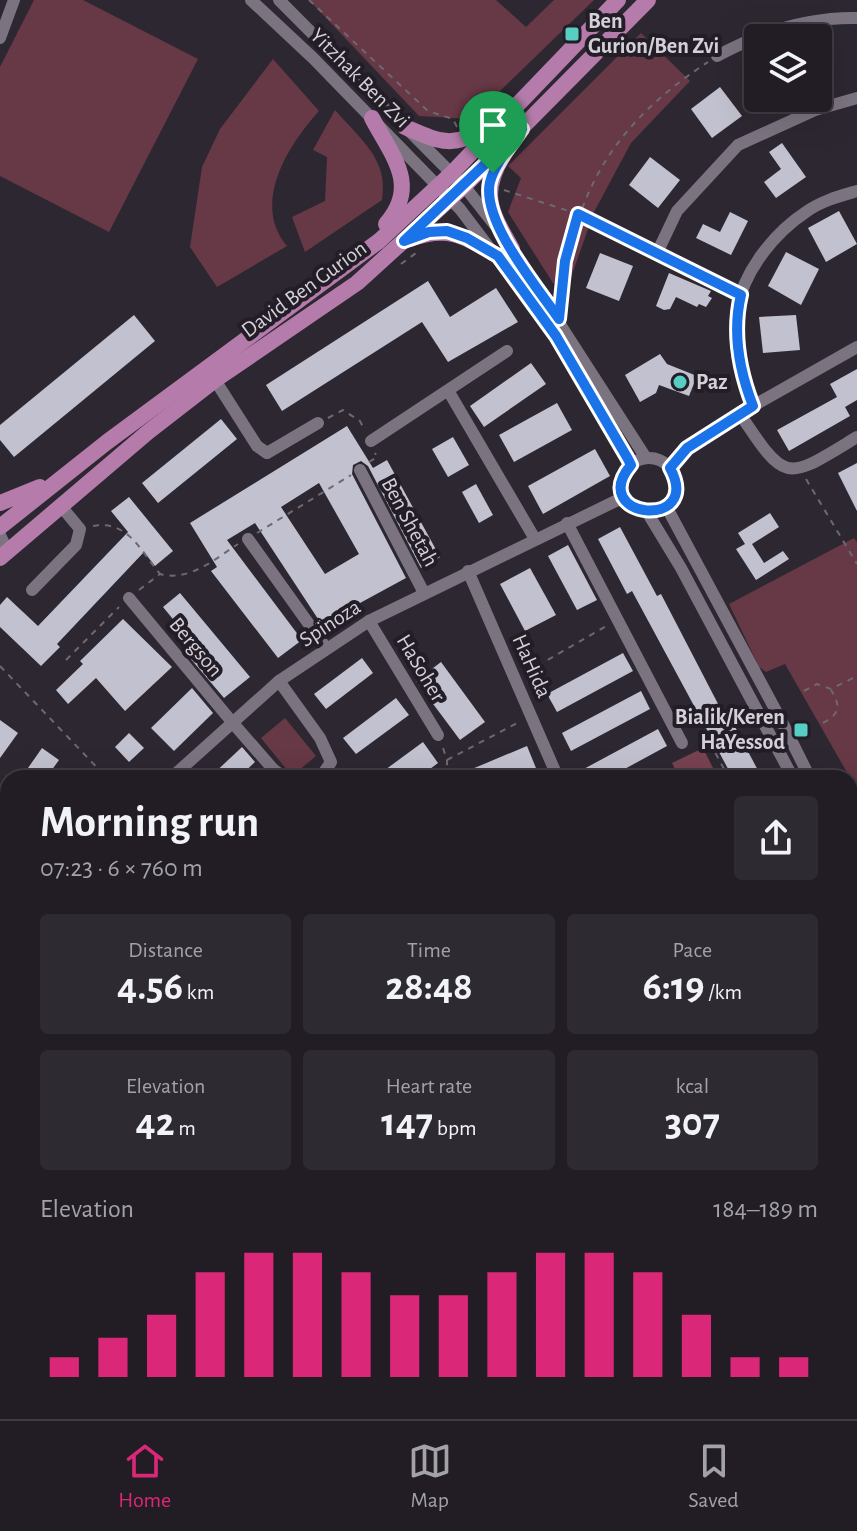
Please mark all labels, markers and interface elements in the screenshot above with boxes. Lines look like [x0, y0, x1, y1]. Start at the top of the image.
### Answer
place label: Ben Gurion/Ben Zvi [588, 10, 719, 57]
street label: Yitzhak Ben Zvi [306, 24, 414, 132]
map controls [744, 24, 832, 112]
button: layers [744, 24, 832, 112]
marker: Ben Gurion/Ben Zvi [563, 25, 581, 43]
pin [459, 91, 527, 173]
icon: arrive [471, 103, 515, 147]
street label: David Ben Gurion [237, 236, 371, 342]
place label: Paz [696, 371, 728, 393]
marker: Paz [671, 373, 689, 391]
street label: Ben Shetah [377, 474, 443, 570]
street label: Spinoza [296, 595, 364, 651]
street label: Bergson [165, 613, 227, 681]
street label: HaSoher [392, 631, 450, 705]
street label: HaHida [508, 631, 556, 701]
place label: Bialik/Keren HaYessod [675, 706, 785, 753]
marker: Bialik/Keren HaYessod [792, 721, 810, 739]
button: share [734, 796, 818, 880]
text: Morning run [40, 801, 259, 845]
text: 07:23 · 6 × 760 m [40, 855, 203, 881]
text: Distance [128, 939, 203, 961]
text: Time [407, 939, 451, 961]
text: Pace [673, 939, 712, 961]
text: 4.56 [117, 967, 183, 1007]
text: 28:48 [385, 967, 473, 1007]
text: 6:19 [642, 967, 705, 1007]
text: km [183, 981, 214, 1003]
text: /km [705, 981, 742, 1003]
text: Elevation [126, 1075, 205, 1097]
text: Heart rate [386, 1075, 472, 1097]
text: kcal [676, 1075, 709, 1097]
text: 42 [136, 1103, 175, 1143]
text: 147 [381, 1103, 433, 1143]
text: 307 [665, 1103, 720, 1143]
text: m [175, 1117, 196, 1139]
text: bpm [433, 1117, 477, 1139]
text: Elevation [40, 1196, 134, 1222]
text: 184–189 m [713, 1196, 818, 1222]
tab: Home [118, 1439, 171, 1513]
tab: Map [408, 1439, 452, 1513]
tab: Saved [688, 1439, 739, 1513]

